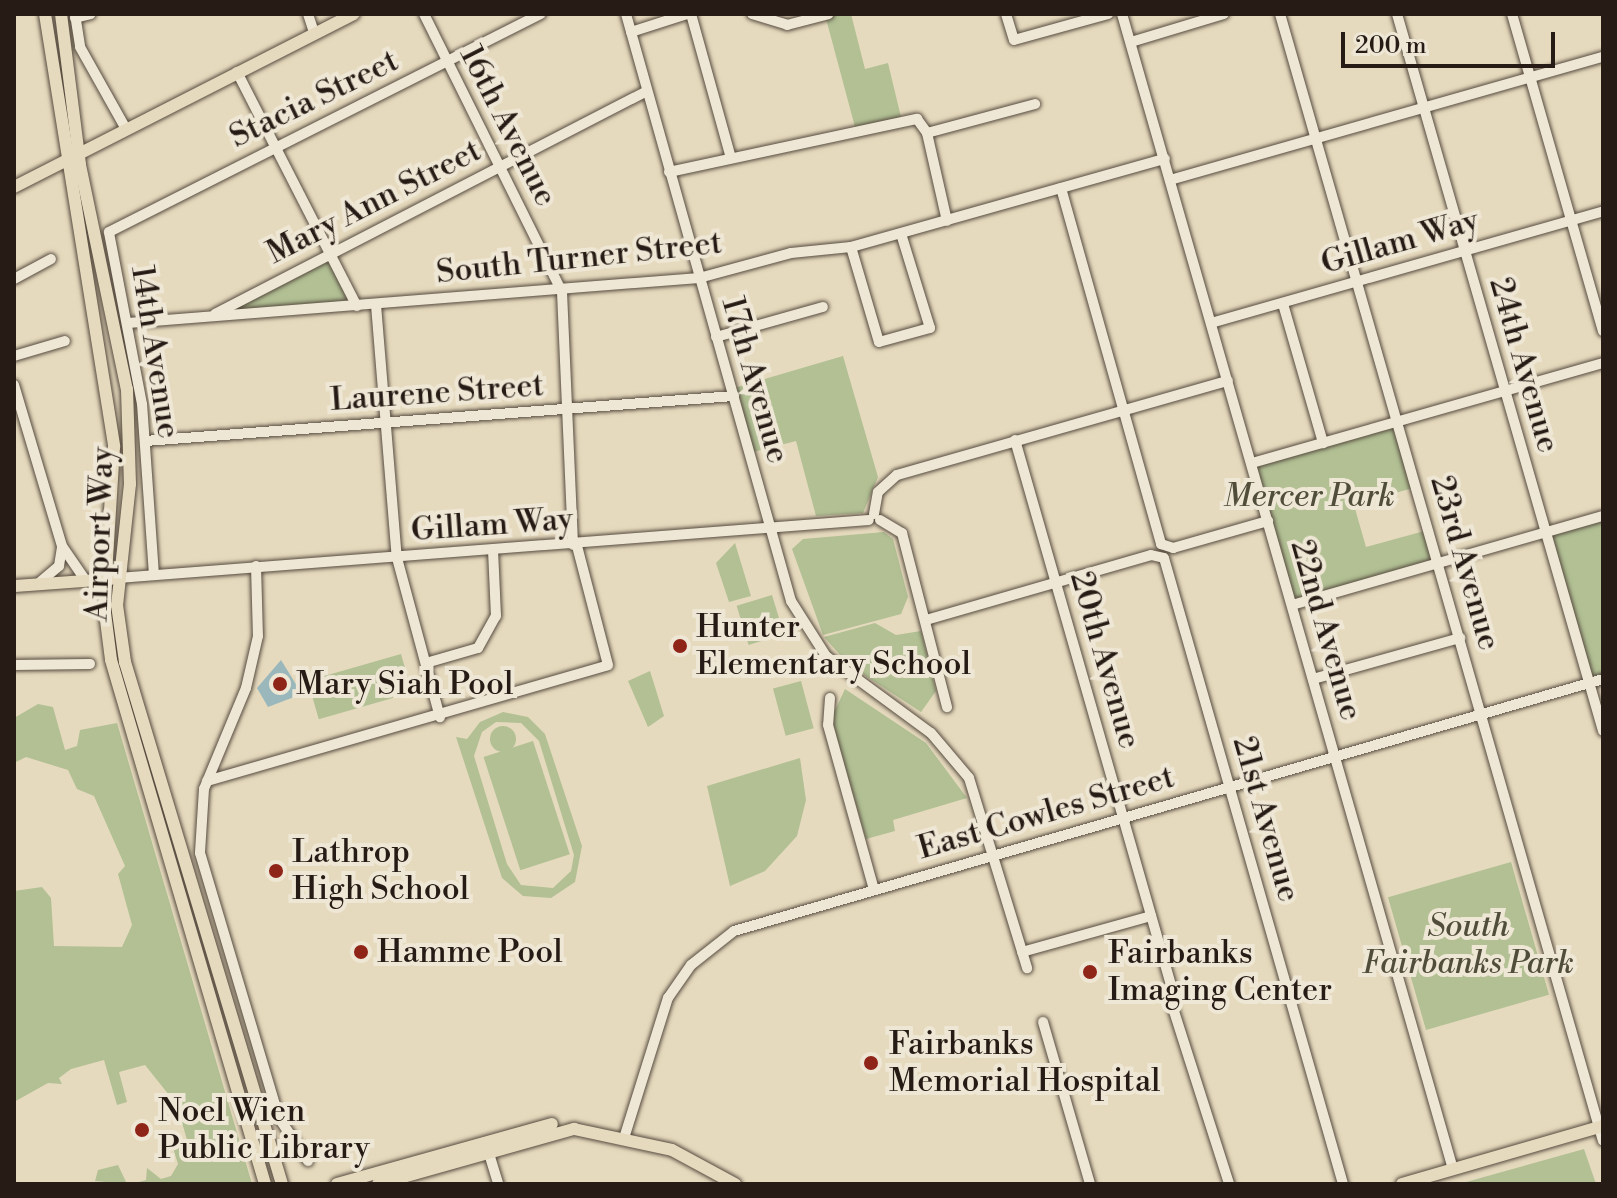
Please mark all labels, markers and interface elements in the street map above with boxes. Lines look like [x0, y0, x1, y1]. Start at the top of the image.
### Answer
scale bar [1345, 16, 1559, 66]
text: 200 m [1355, 31, 1426, 61]
street label: 16th Avenue [451, 39, 565, 213]
street label: Stacia Street [223, 42, 405, 156]
street label: Mary Ann Street [261, 132, 487, 272]
street label: Gillam Way [1317, 201, 1483, 283]
street label: South Turner Street [434, 224, 724, 292]
street label: 14th Avenue [122, 263, 188, 441]
street label: 24th Avenue [1481, 273, 1567, 457]
street label: 17th Avenue [713, 292, 797, 468]
street label: Laurene Street [329, 366, 545, 420]
street label: Airport Way [78, 446, 122, 622]
street label: 23rd Avenue [1422, 471, 1508, 655]
park label: Mercer Park [1223, 477, 1395, 515]
street label: Gillam Way [410, 500, 574, 550]
street label: 22nd Avenue [1282, 535, 1370, 725]
street label: 20th Avenue [1061, 567, 1149, 753]
place label: Hunter Elementary School [696, 609, 971, 684]
marker: Hunter Elementary School [671, 637, 689, 655]
place label: Mary Siah Pool [296, 665, 514, 703]
marker: Mary Siah Pool [271, 675, 289, 693]
street label: 21st Avenue [1224, 732, 1308, 906]
street label: East Cowles Street [913, 758, 1179, 868]
place label: Lathrop High School [292, 834, 469, 909]
marker: Lathrop High School [267, 862, 285, 880]
park label: South Fairbanks Park [1362, 908, 1574, 983]
place label: Hamme Pool [377, 933, 563, 971]
place label: Fairbanks Imaging Center [1108, 935, 1332, 1010]
marker: Hamme Pool [352, 943, 370, 961]
marker: Fairbanks Imaging Center [1079, 961, 1101, 983]
place label: Fairbanks Memorial Hospital [889, 1026, 1161, 1101]
marker: Fairbanks Memorial Hospital [860, 1052, 882, 1074]
place label: Noel Wien Public Library [158, 1093, 370, 1168]
marker: Noel Wien Public Library [133, 1121, 151, 1139]

